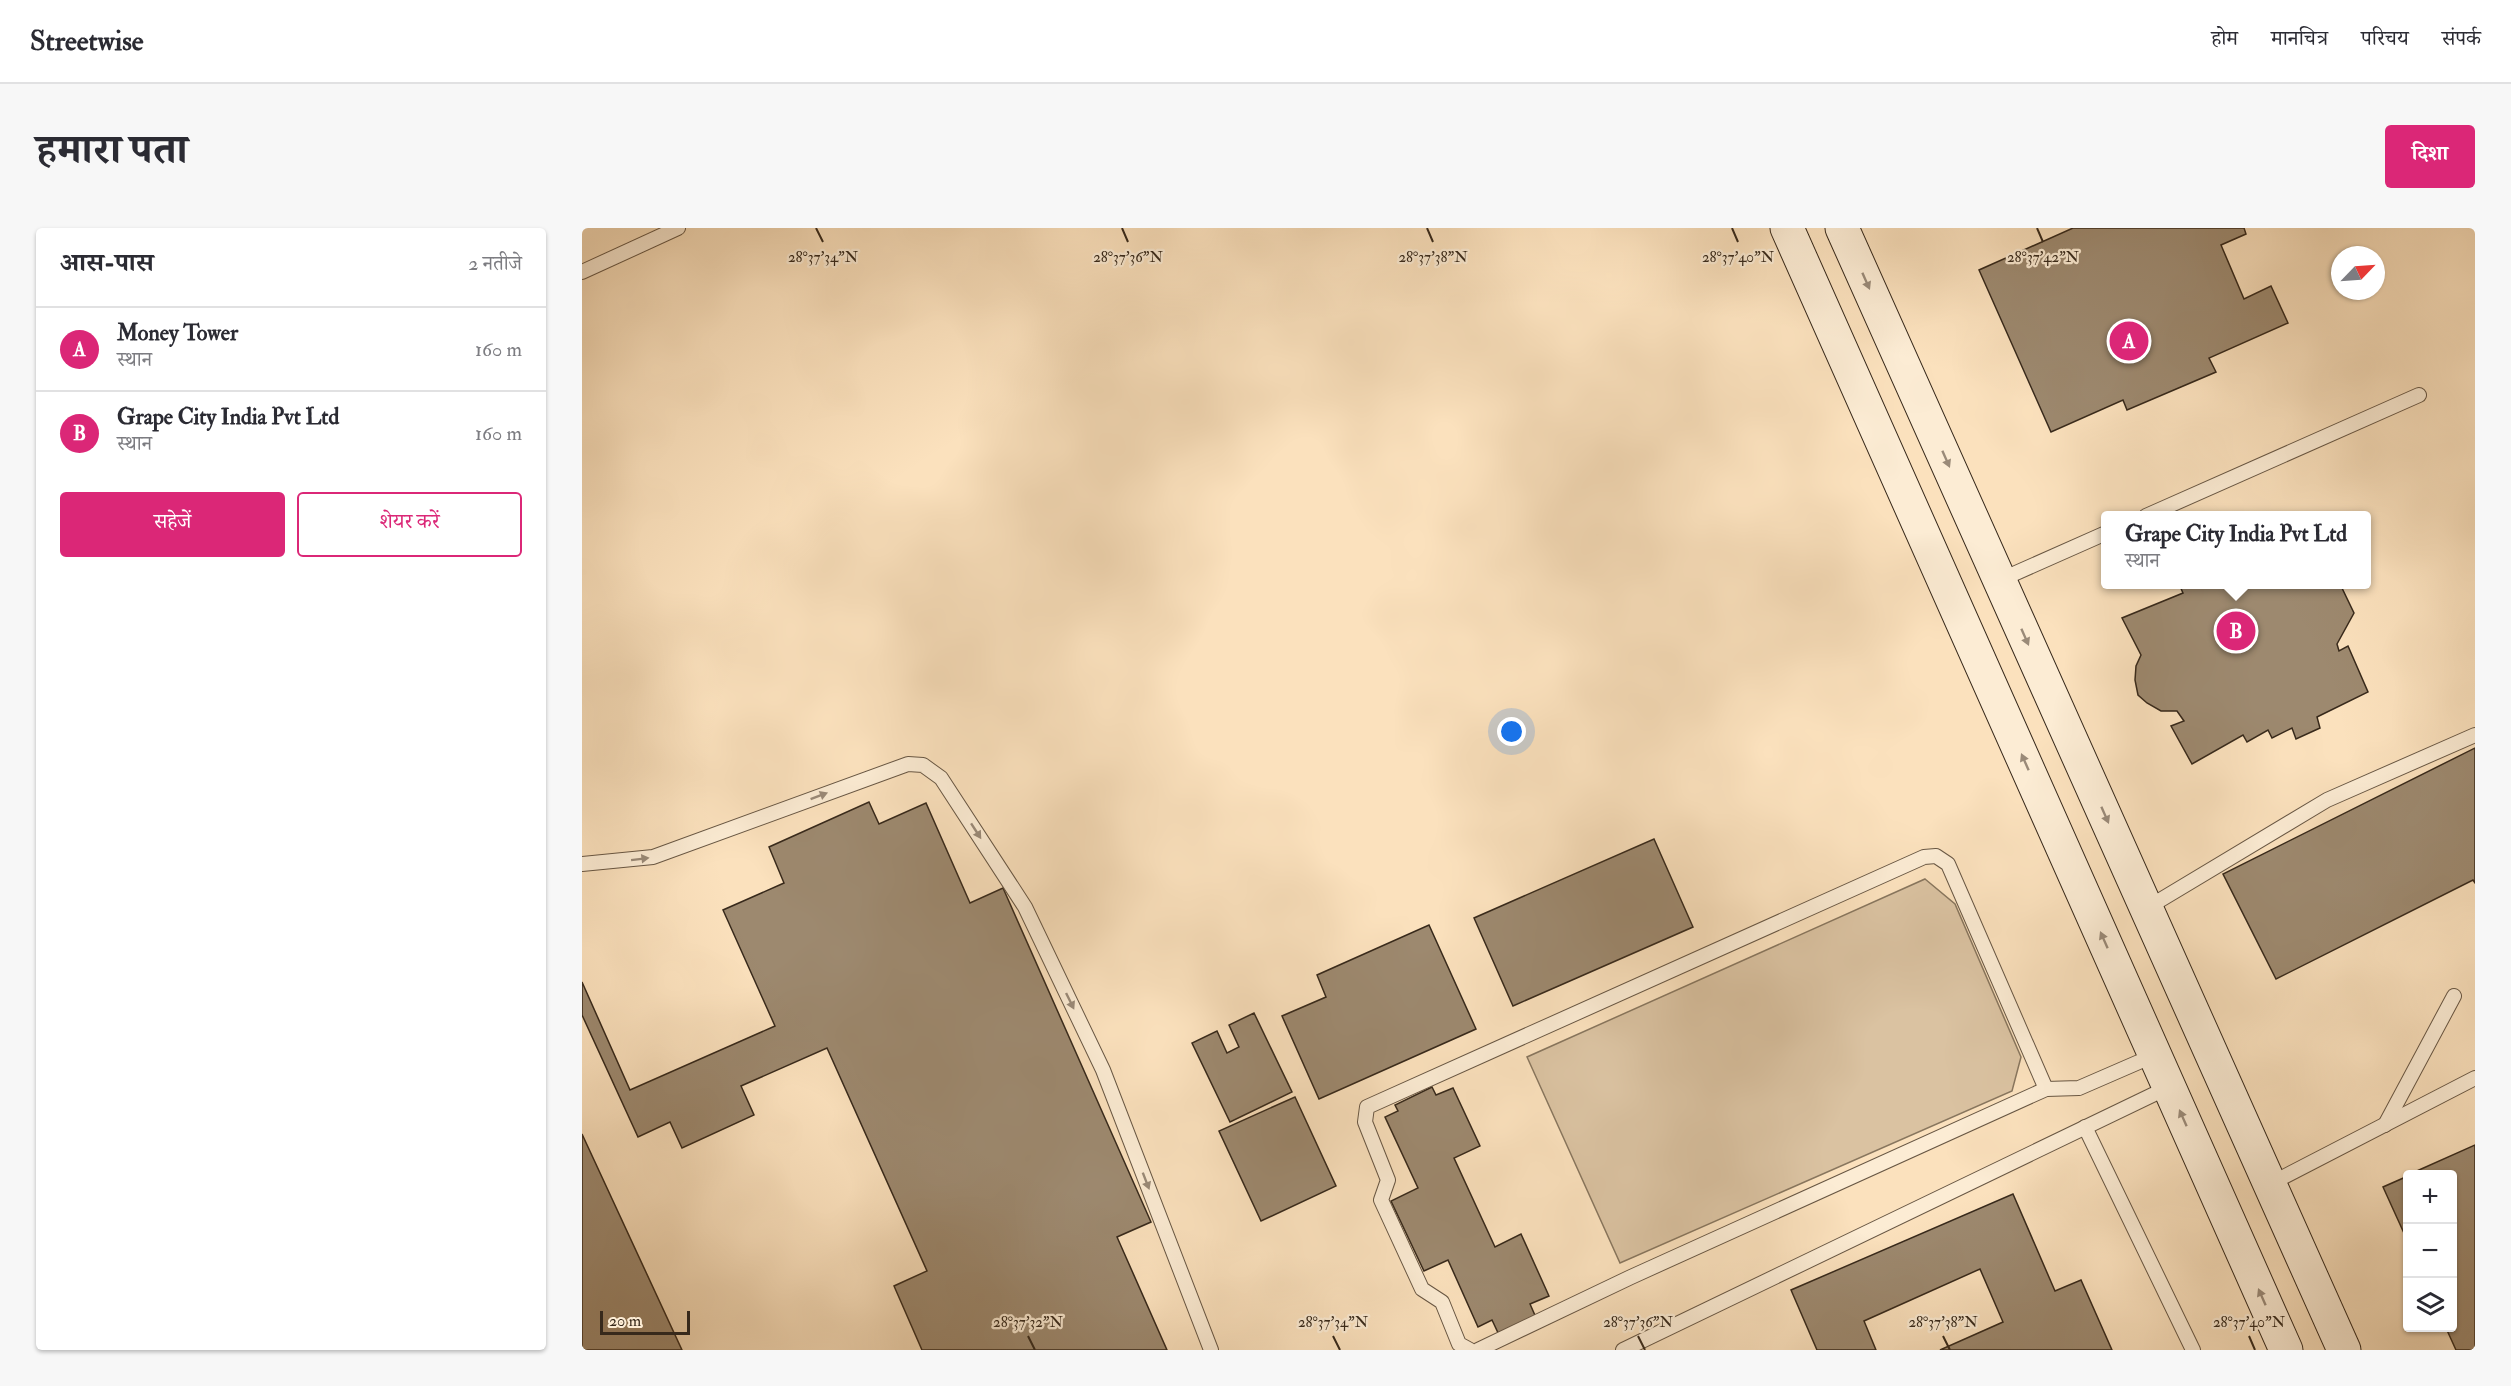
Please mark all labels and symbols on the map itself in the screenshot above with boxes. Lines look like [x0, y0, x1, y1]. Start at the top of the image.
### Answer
north arrow [2331, 246, 2385, 300]
text: 28°37'34"N [788, 248, 859, 267]
text: 28°37'36"N [1093, 248, 1163, 267]
text: 28°37'38"N [1398, 248, 1468, 267]
text: 28°37'40"N [1702, 248, 1775, 267]
text: 28°37'42"N [2007, 248, 2080, 267]
one-way arrow [1862, 273, 1871, 290]
pin: A [2110, 318, 2148, 364]
one-way arrow [1941, 451, 1951, 469]
pin: B [2216, 608, 2256, 654]
one-way arrow [2021, 629, 2030, 646]
your location [1497, 717, 1526, 746]
one-way arrow [2020, 753, 2029, 770]
one-way arrow [811, 791, 829, 801]
one-way arrow [2100, 807, 2110, 825]
one-way arrow [970, 823, 981, 839]
one-way arrow [631, 854, 650, 863]
one-way arrow [2099, 931, 2108, 949]
one-way arrow [1065, 993, 1075, 1010]
one-way arrow [2178, 1110, 2187, 1127]
one-way arrow [1141, 1172, 1151, 1190]
one-way arrow [2257, 1287, 2267, 1305]
scale bar [600, 1308, 690, 1336]
text: 28°37'32"N [993, 1313, 1063, 1332]
text: 28°37'34"N [1298, 1313, 1369, 1332]
text: 28°37'36"N [1603, 1313, 1673, 1332]
text: 28°37'38"N [1908, 1313, 1978, 1332]
text: 28°37'40"N [2213, 1313, 2286, 1332]

